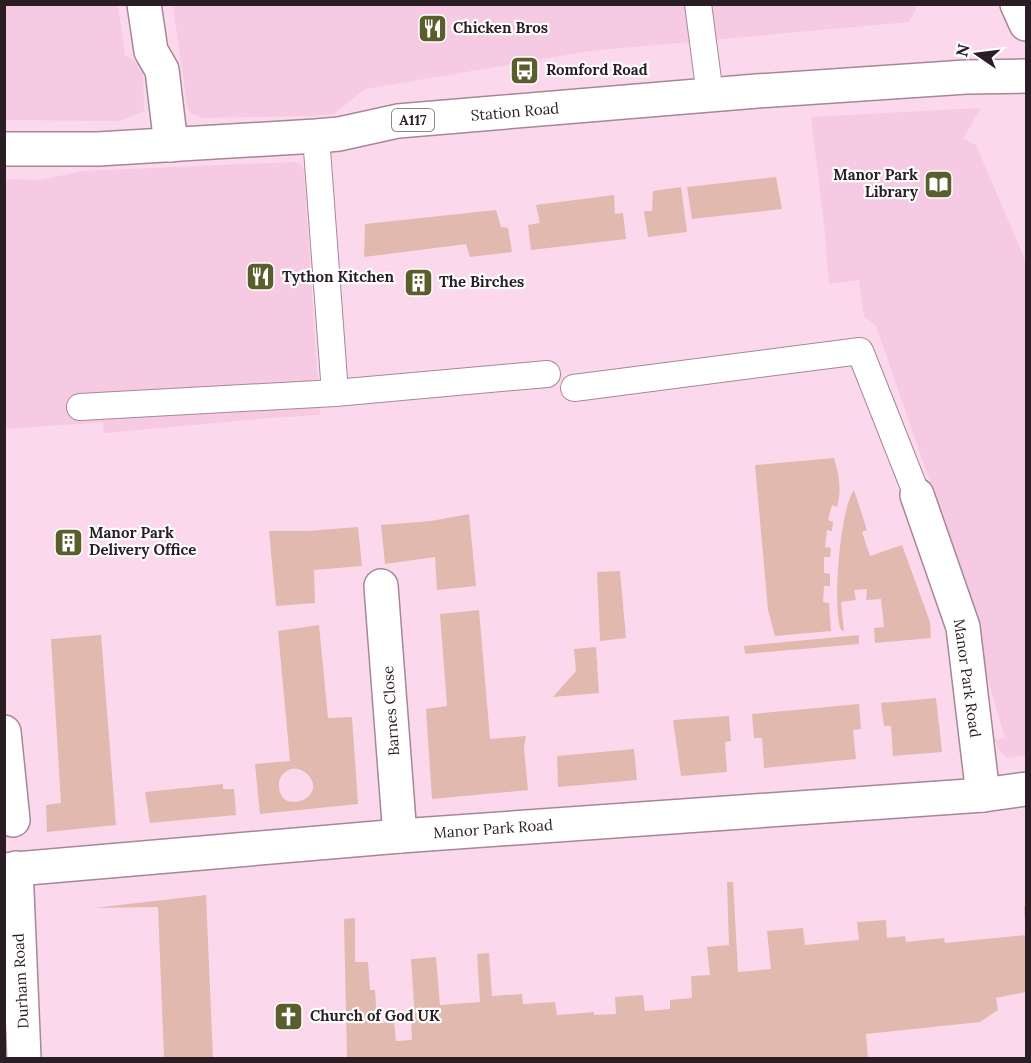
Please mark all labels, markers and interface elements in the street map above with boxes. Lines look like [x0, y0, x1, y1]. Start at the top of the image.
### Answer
restaurant icon: Chicken Bros [416, 12, 448, 44]
place label: Chicken Bros [453, 18, 548, 37]
north arrow [947, 24, 1007, 84]
text: N [951, 42, 974, 59]
bus stop icon: Romford Road [509, 54, 541, 86]
place label: Romford Road [546, 60, 648, 79]
street label: Station Road [470, 98, 560, 125]
road number: A117 [392, 109, 434, 131]
place label: Manor Park Library [833, 165, 919, 201]
library icon: Manor Park Library [923, 168, 955, 200]
restaurant icon: Tython Kitchen [245, 261, 277, 293]
building icon: The Birches [402, 266, 434, 298]
place label: Tython Kitchen [282, 267, 394, 286]
place label: The Birches [439, 272, 524, 291]
place label: Manor Park Delivery Office [89, 523, 196, 559]
building icon: Manor Park Delivery Office [52, 526, 84, 558]
street label: Manor Park Road [950, 617, 985, 739]
street label: Barnes Close [378, 665, 403, 757]
street label: Manor Park Road [433, 815, 553, 842]
street label: Durham Road [9, 933, 32, 1029]
church icon: Church of God UK [273, 1000, 305, 1032]
place label: Church of God UK [310, 1006, 440, 1025]

